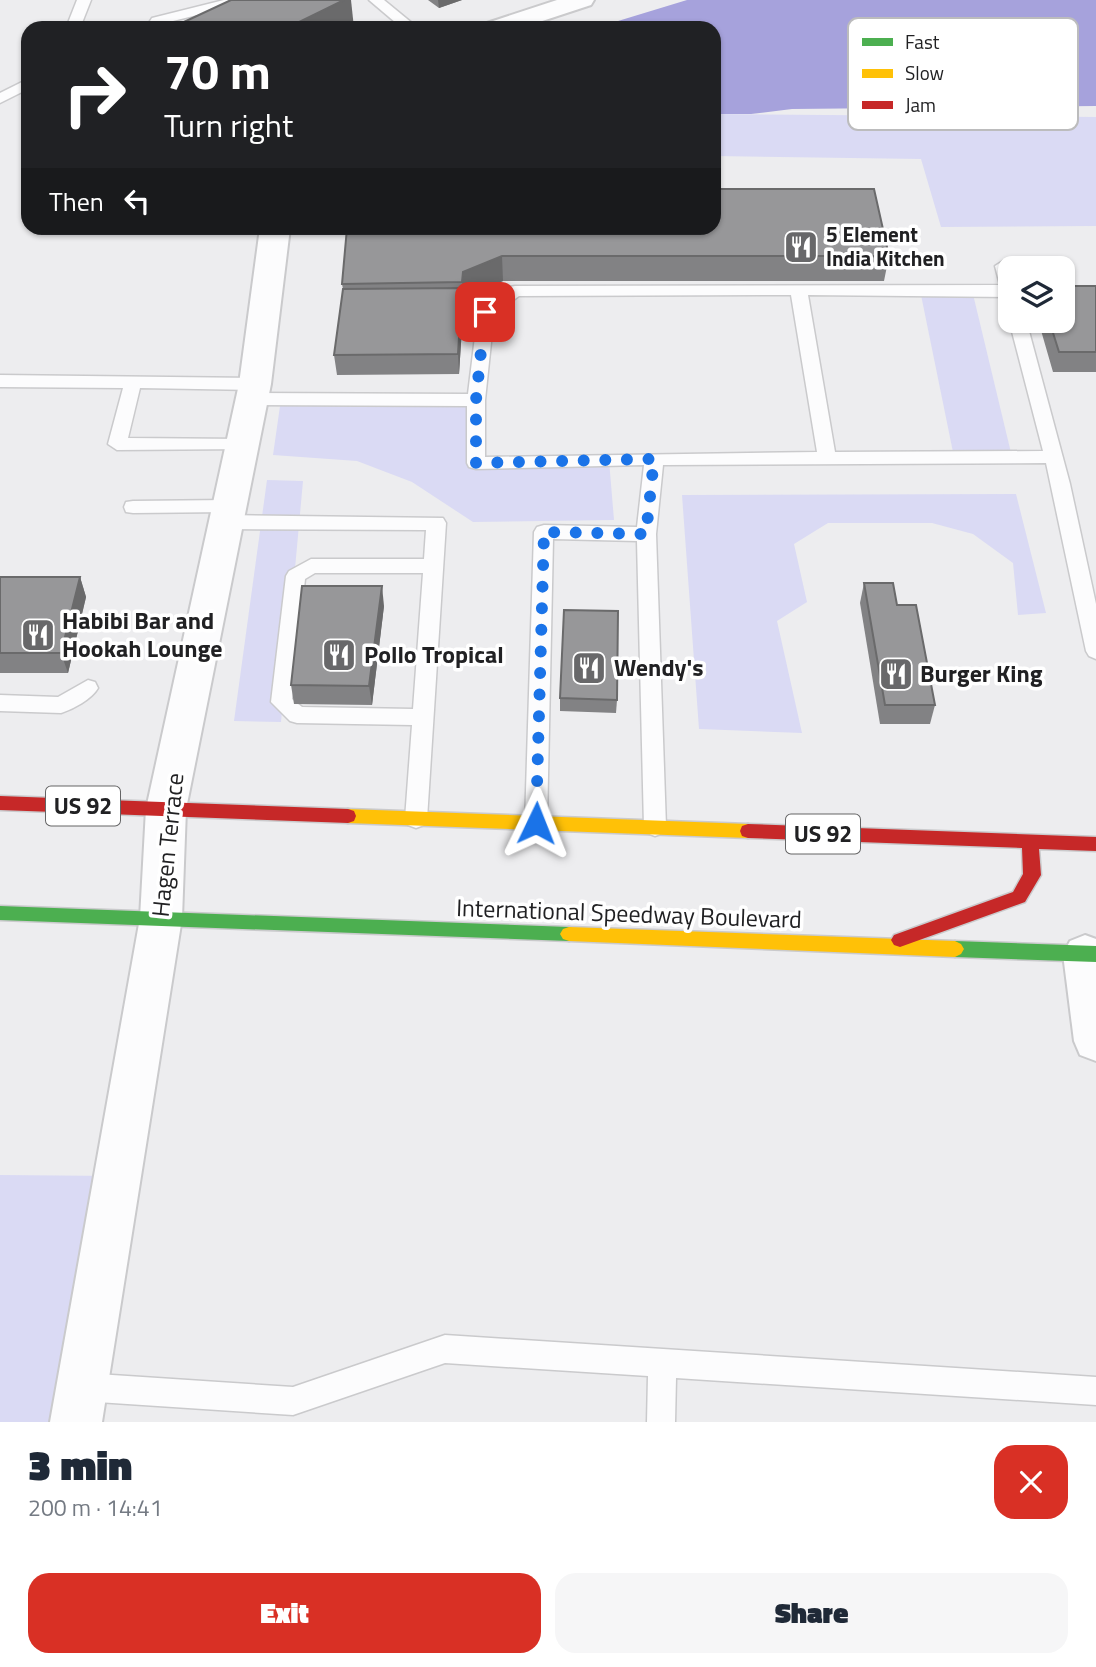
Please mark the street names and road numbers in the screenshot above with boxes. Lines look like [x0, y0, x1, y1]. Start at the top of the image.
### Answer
street label: Hagen Terrace [142, 771, 192, 919]
road number: US 92 [46, 786, 120, 826]
road number: US 92 [786, 814, 860, 854]
street label: International Speedway Boulevard [456, 889, 802, 937]

